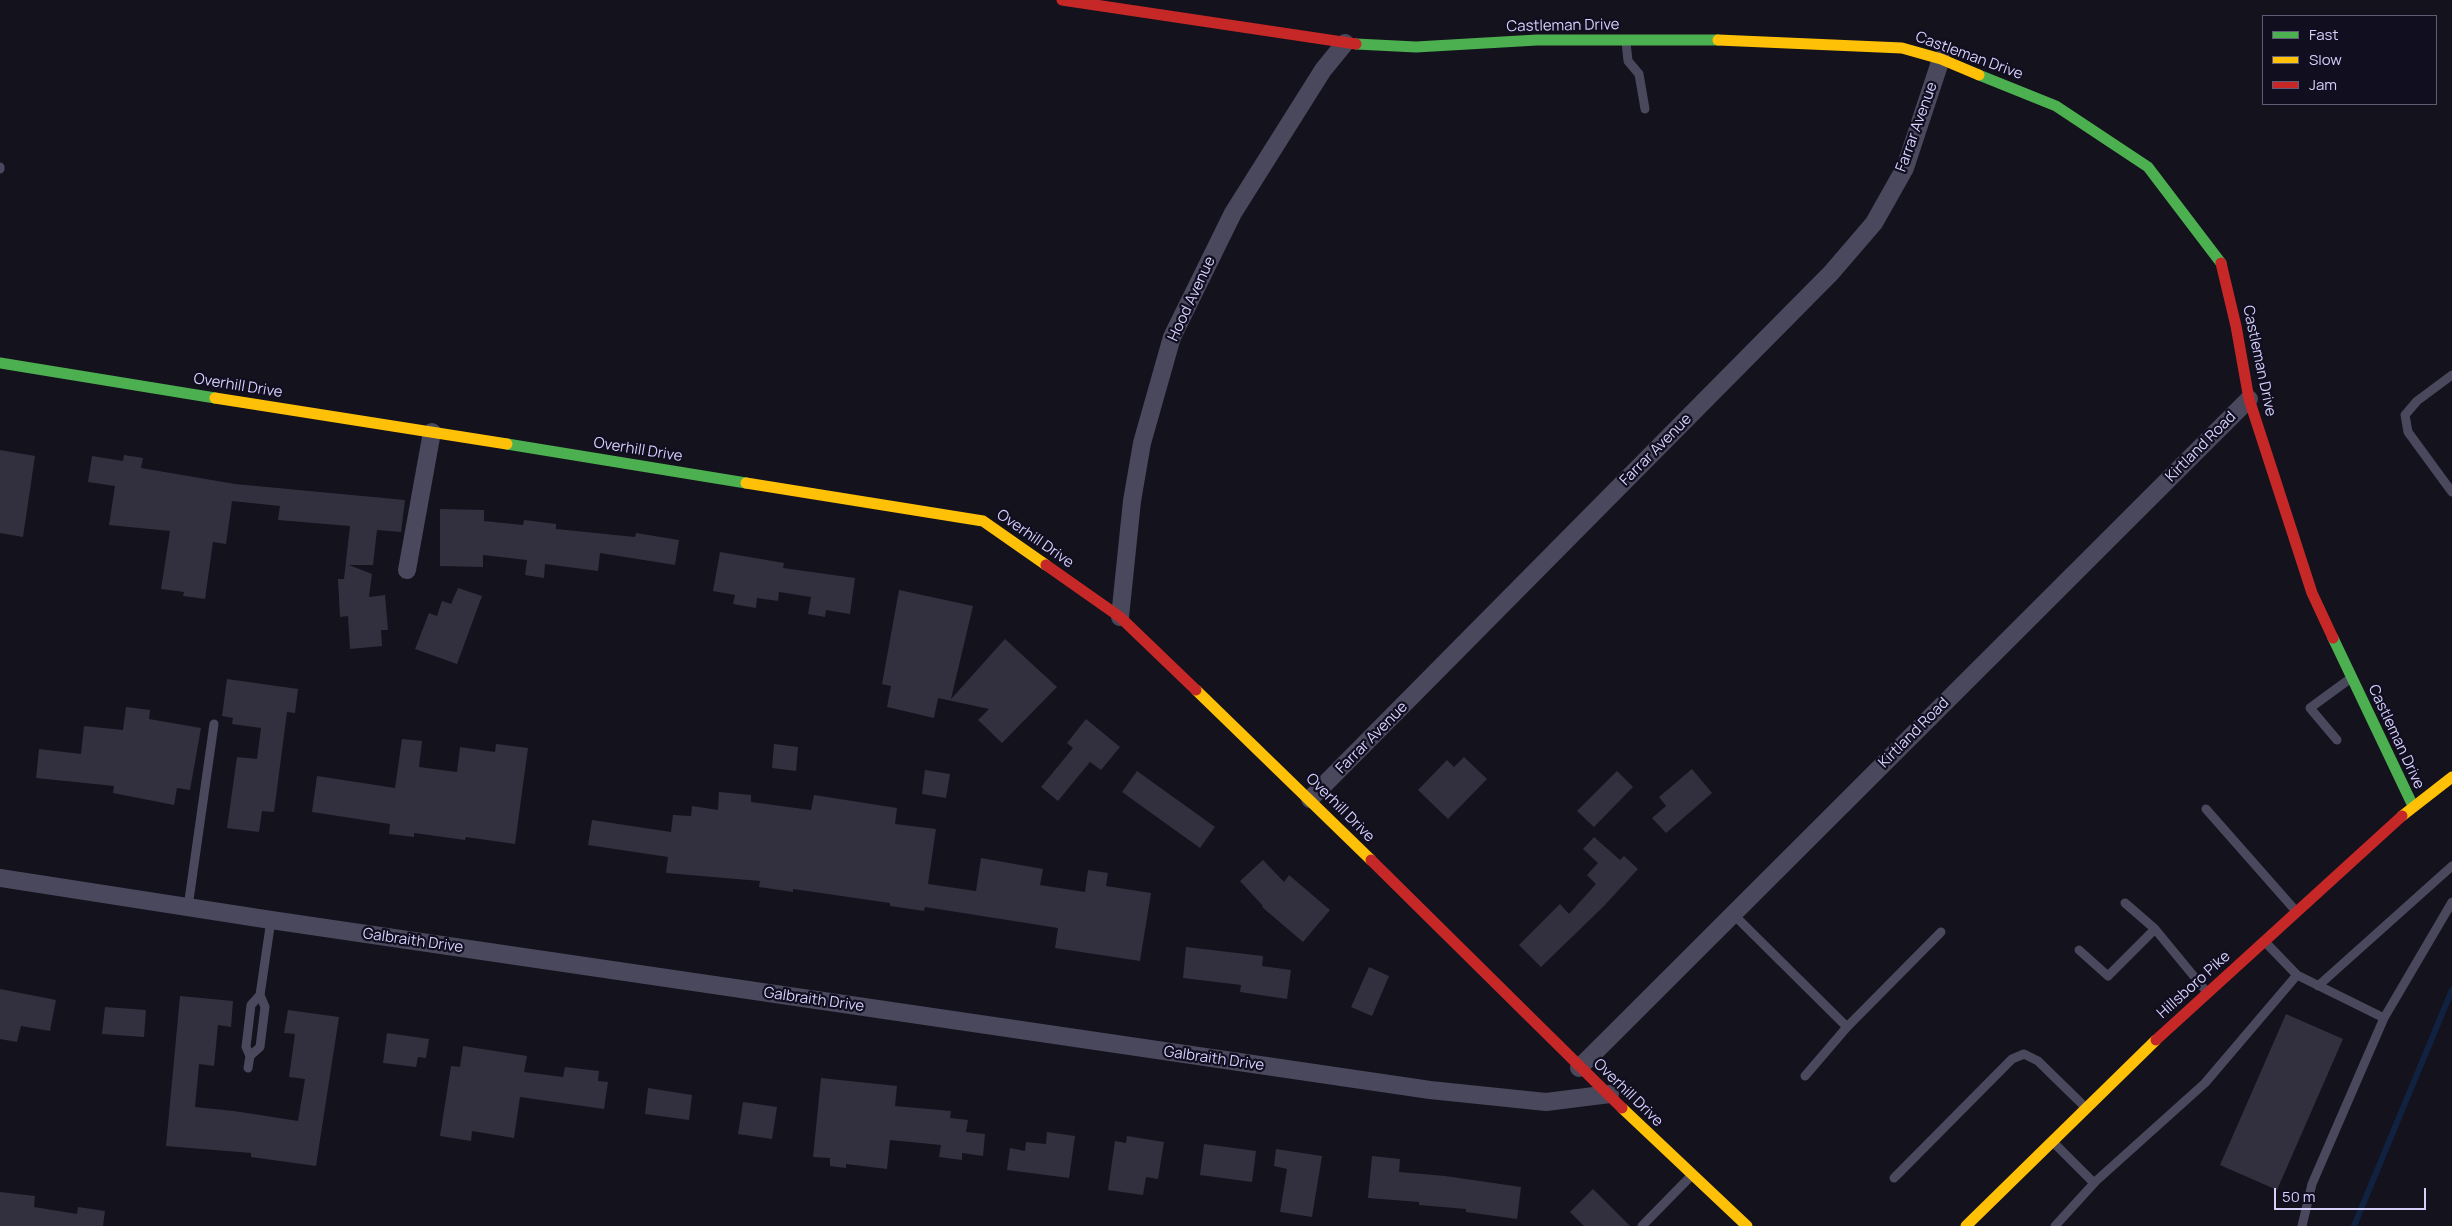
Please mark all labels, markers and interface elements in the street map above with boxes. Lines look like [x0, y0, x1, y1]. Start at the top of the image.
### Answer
legend [2262, 15, 2437, 105]
street label: Castleman Drive [1506, 16, 1620, 36]
text: Fast [2309, 24, 2338, 45]
street label: Castleman Drive [1913, 28, 2025, 84]
text: Slow [2309, 49, 2342, 70]
text: Jam [2309, 74, 2337, 95]
street label: Farrar Avenue [1892, 80, 1942, 174]
street label: Hood Avenue [1165, 254, 1219, 344]
street label: Castleman Drive [2238, 304, 2280, 418]
street label: Overhill Drive [192, 370, 284, 402]
street label: Kirtland Road [2162, 408, 2240, 486]
street label: Farrar Avenue [1616, 410, 1696, 490]
street label: Overhill Drive [592, 434, 684, 466]
street label: Overhill Drive [993, 506, 1077, 572]
street label: Castleman Drive [2364, 682, 2428, 792]
street label: Kirtland Road [1875, 694, 1953, 772]
street label: Farrar Avenue [1332, 698, 1412, 778]
street label: Overhill Drive [1302, 770, 1378, 846]
street label: Galbraith Drive [362, 925, 464, 957]
street label: Hillsboro Pike [2154, 947, 2234, 1023]
street label: Galbraith Drive [763, 984, 865, 1016]
street label: Galbraith Drive [1163, 1043, 1265, 1075]
street label: Overhill Drive [1589, 1055, 1667, 1131]
scale bar [2277, 1178, 2430, 1210]
text: 50 m [2282, 1186, 2316, 1207]

